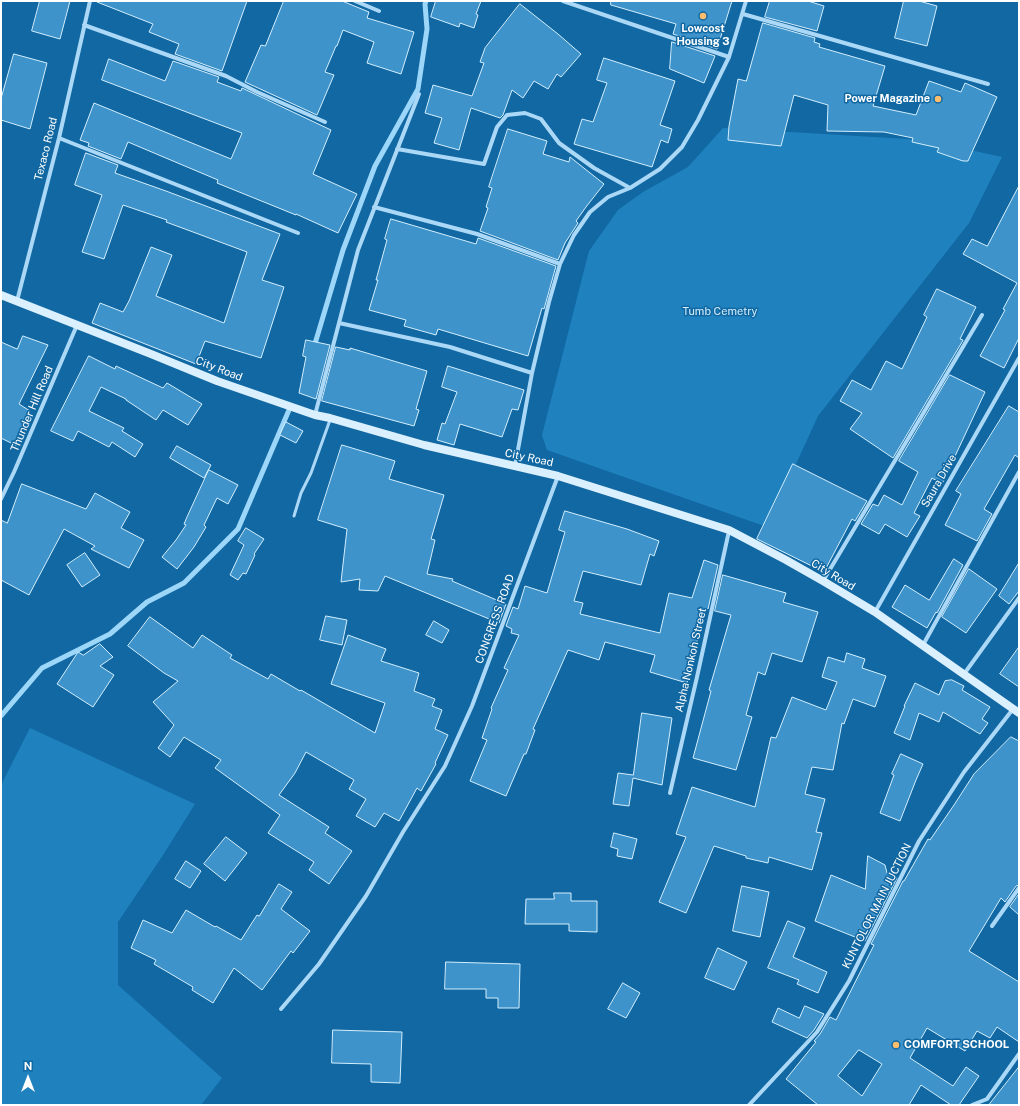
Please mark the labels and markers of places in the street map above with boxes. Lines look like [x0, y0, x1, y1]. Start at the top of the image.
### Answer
marker: Lowcost Housing 3 [698, 11, 708, 21]
place label: Lowcost Housing 3 [676, 22, 730, 48]
place label: Power Magazine [844, 92, 930, 106]
marker: Power Magazine [933, 94, 943, 104]
place label: COMFORT SCHOOL [904, 1038, 1009, 1052]
marker: COMFORT SCHOOL [891, 1040, 901, 1050]

